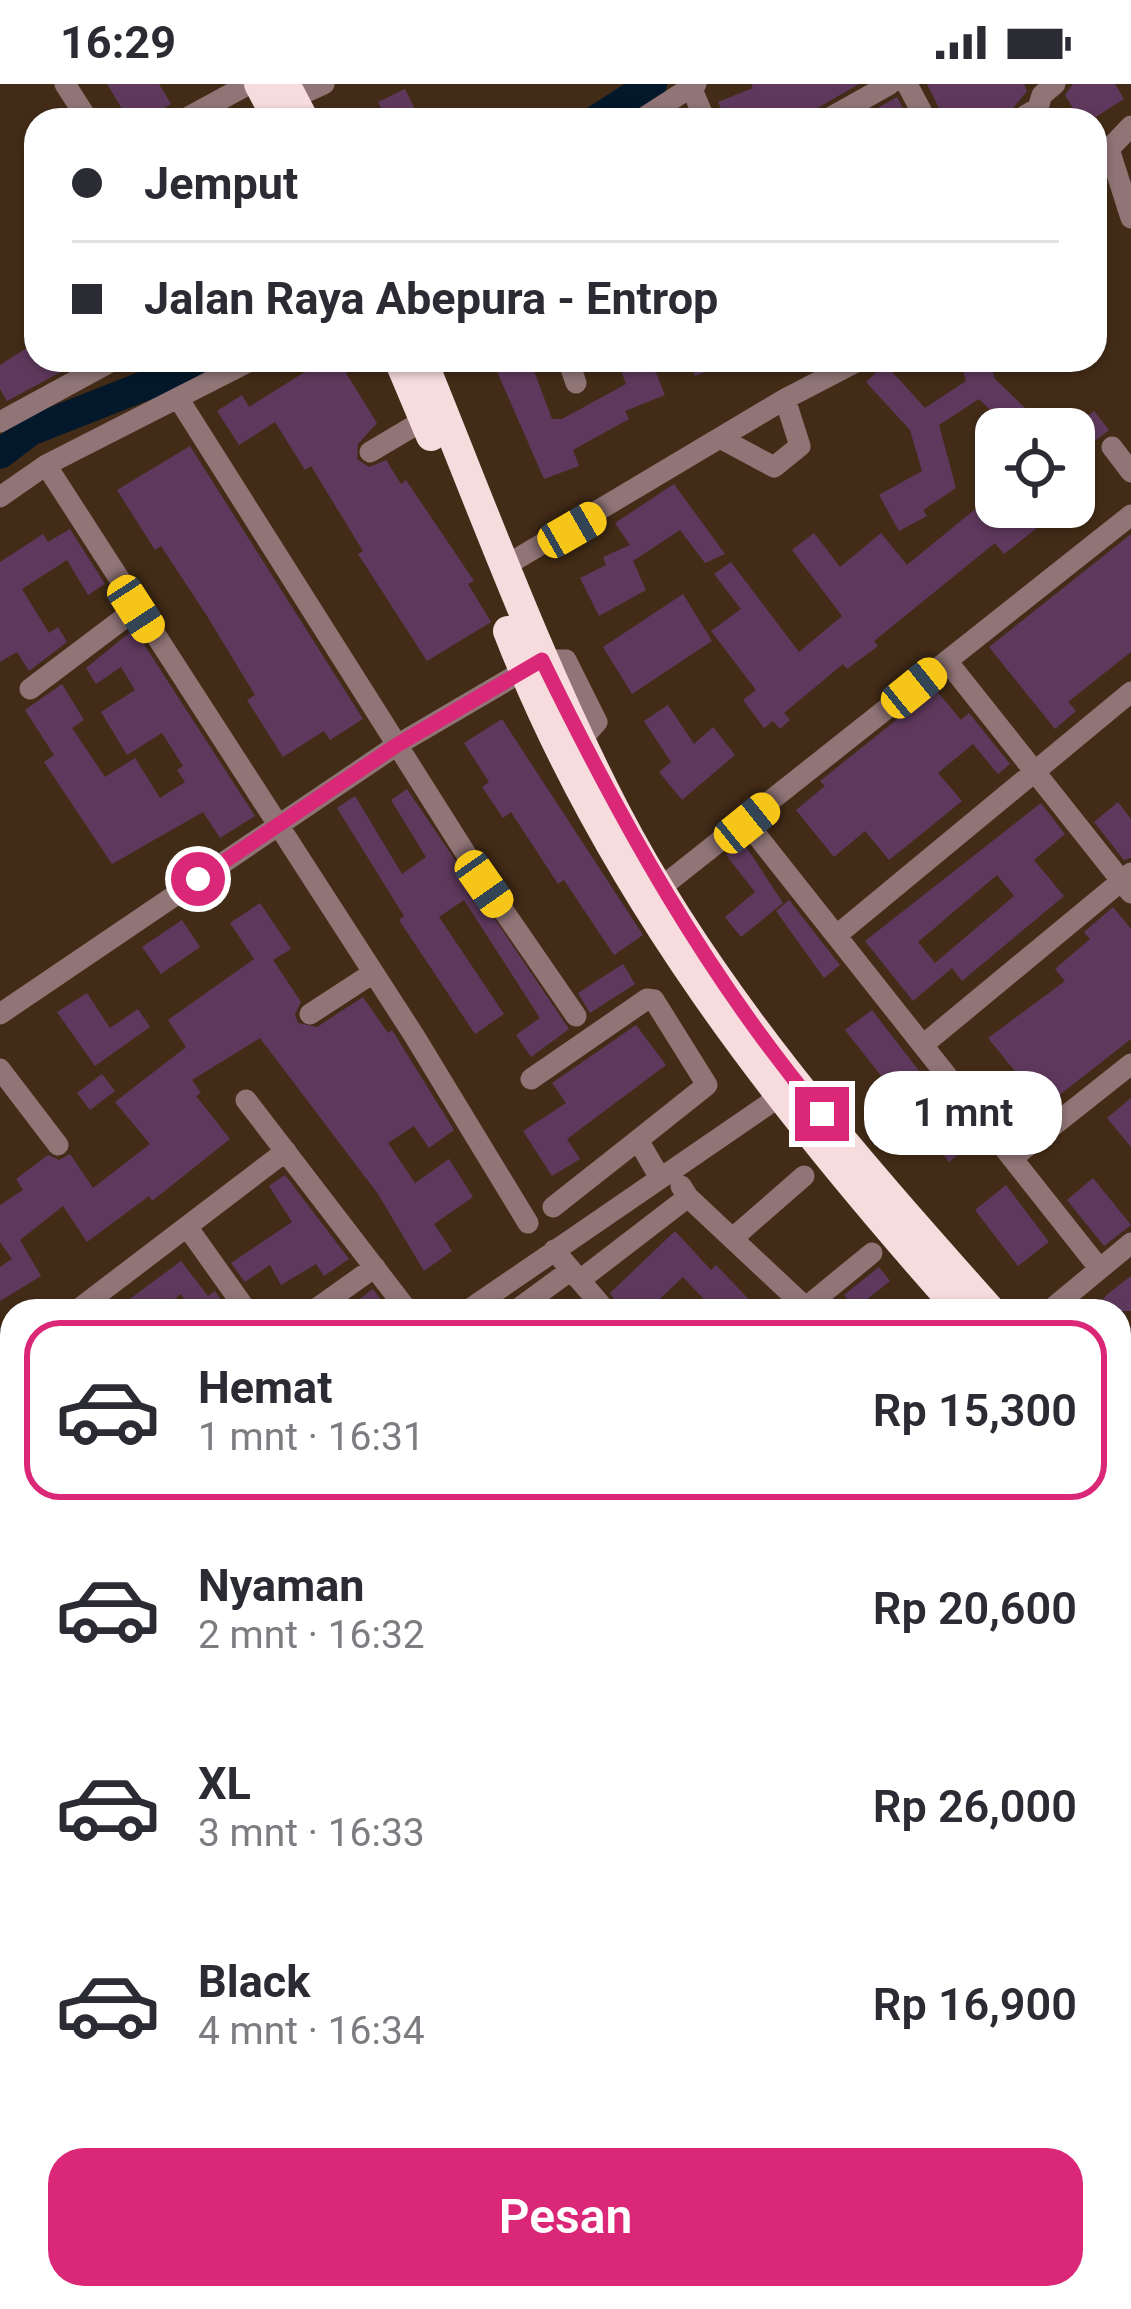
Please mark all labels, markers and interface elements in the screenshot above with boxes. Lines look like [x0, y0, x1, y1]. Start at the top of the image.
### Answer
text: 16:29 [60, 16, 176, 69]
text: Jemput [144, 157, 298, 210]
text: Jalan Raya Abepura - Entrop [144, 272, 718, 325]
map controls [975, 408, 1095, 528]
button: locate [975, 408, 1095, 528]
car [532, 496, 612, 564]
car [101, 569, 171, 649]
car [875, 651, 953, 725]
car [708, 786, 786, 860]
car [449, 844, 519, 924]
route start [171, 852, 225, 906]
callout: 1 mnt [864, 1072, 1062, 1156]
route end [795, 1087, 849, 1141]
text: 1 mnt [913, 1090, 1013, 1136]
icon: car [54, 1356, 162, 1464]
text: Hemat [198, 1361, 332, 1414]
text: Rp 15,300 [873, 1384, 1077, 1437]
text: 1 mnt · 16:31 [198, 1414, 425, 1460]
icon: car [54, 1554, 162, 1662]
text: Nyaman [198, 1559, 364, 1612]
text: Rp 20,600 [873, 1582, 1077, 1635]
text: 2 mnt · 16:32 [198, 1612, 425, 1658]
icon: car [54, 1752, 162, 1860]
text: XL [198, 1757, 251, 1810]
text: Rp 26,000 [873, 1780, 1077, 1833]
text: 3 mnt · 16:33 [198, 1810, 425, 1856]
icon: car [54, 1950, 162, 2058]
text: Black [198, 1955, 310, 2008]
text: Rp 16,900 [873, 1978, 1077, 2031]
text: 4 mnt · 16:34 [198, 2008, 425, 2054]
button: Pesan [48, 2148, 1083, 2286]

